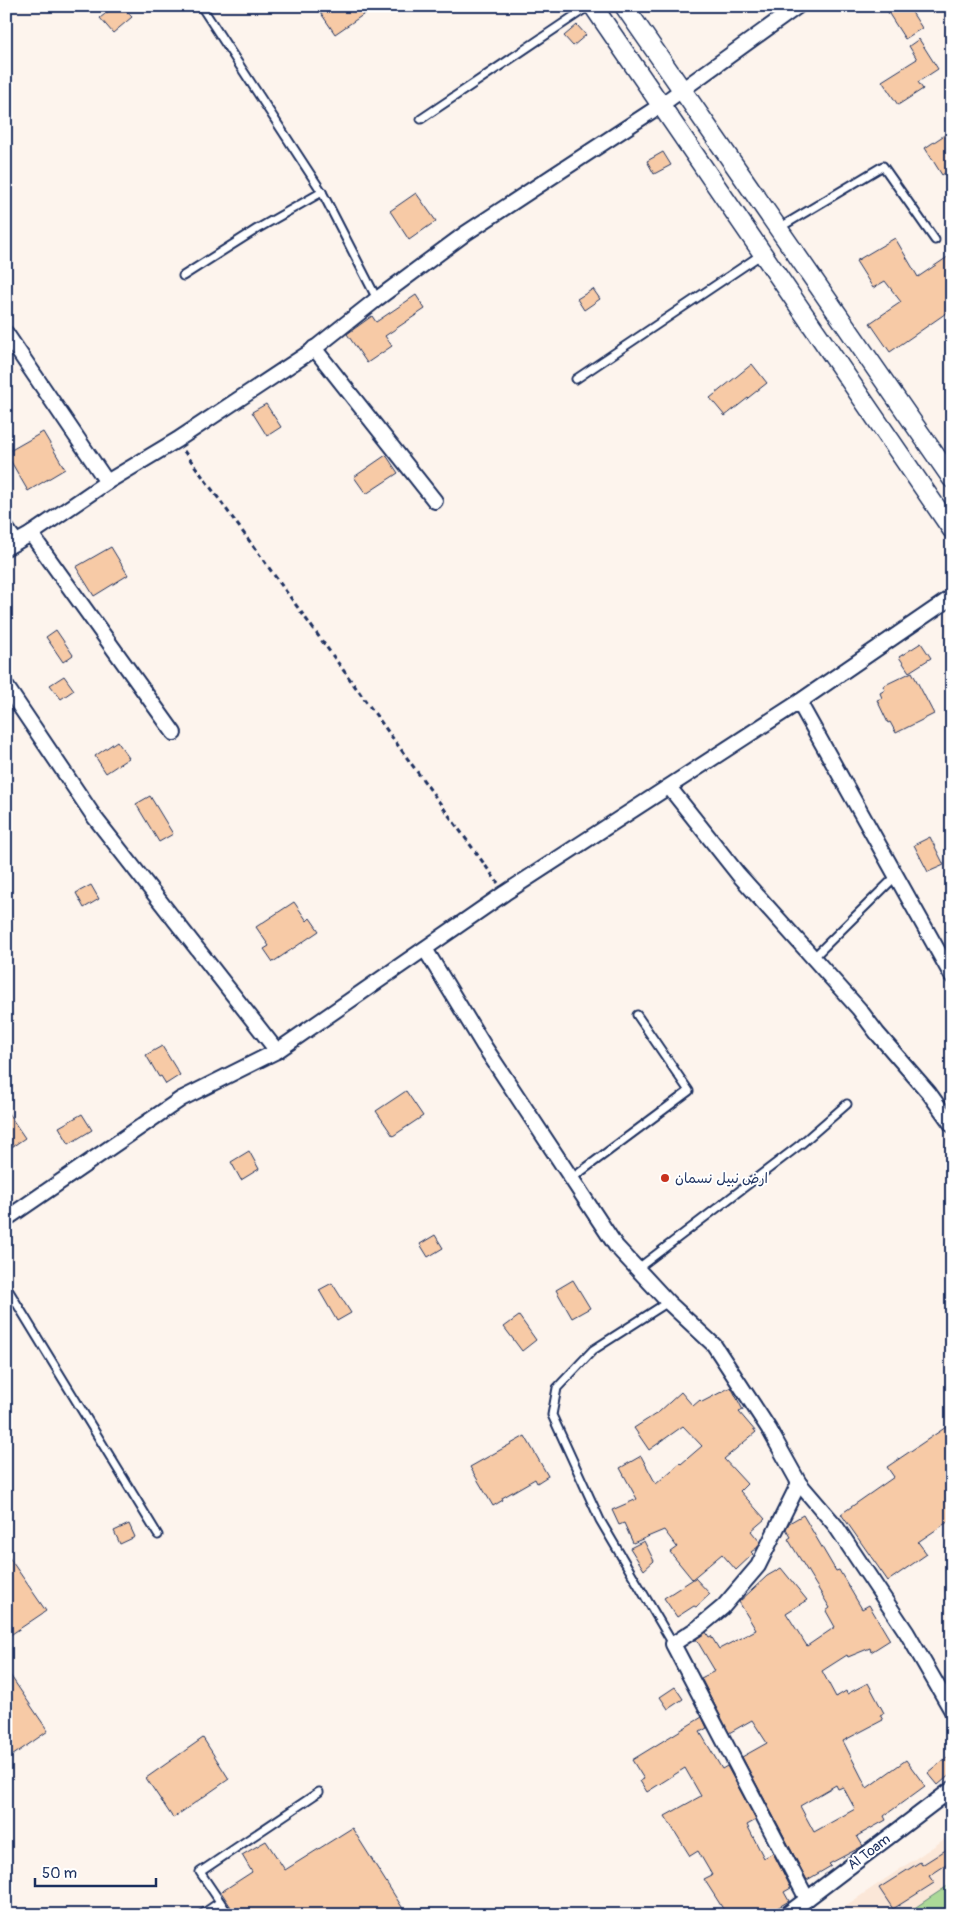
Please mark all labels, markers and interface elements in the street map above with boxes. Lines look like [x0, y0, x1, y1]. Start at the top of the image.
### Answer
place label: ارض نبيل نسمان [675, 1170, 768, 1187]
marker: ارض نبيل نسمان [659, 1172, 671, 1184]
street label: Al Toam [844, 1830, 894, 1874]
scale bar [35, 1856, 156, 1888]
text: 50 m [42, 1864, 77, 1883]

